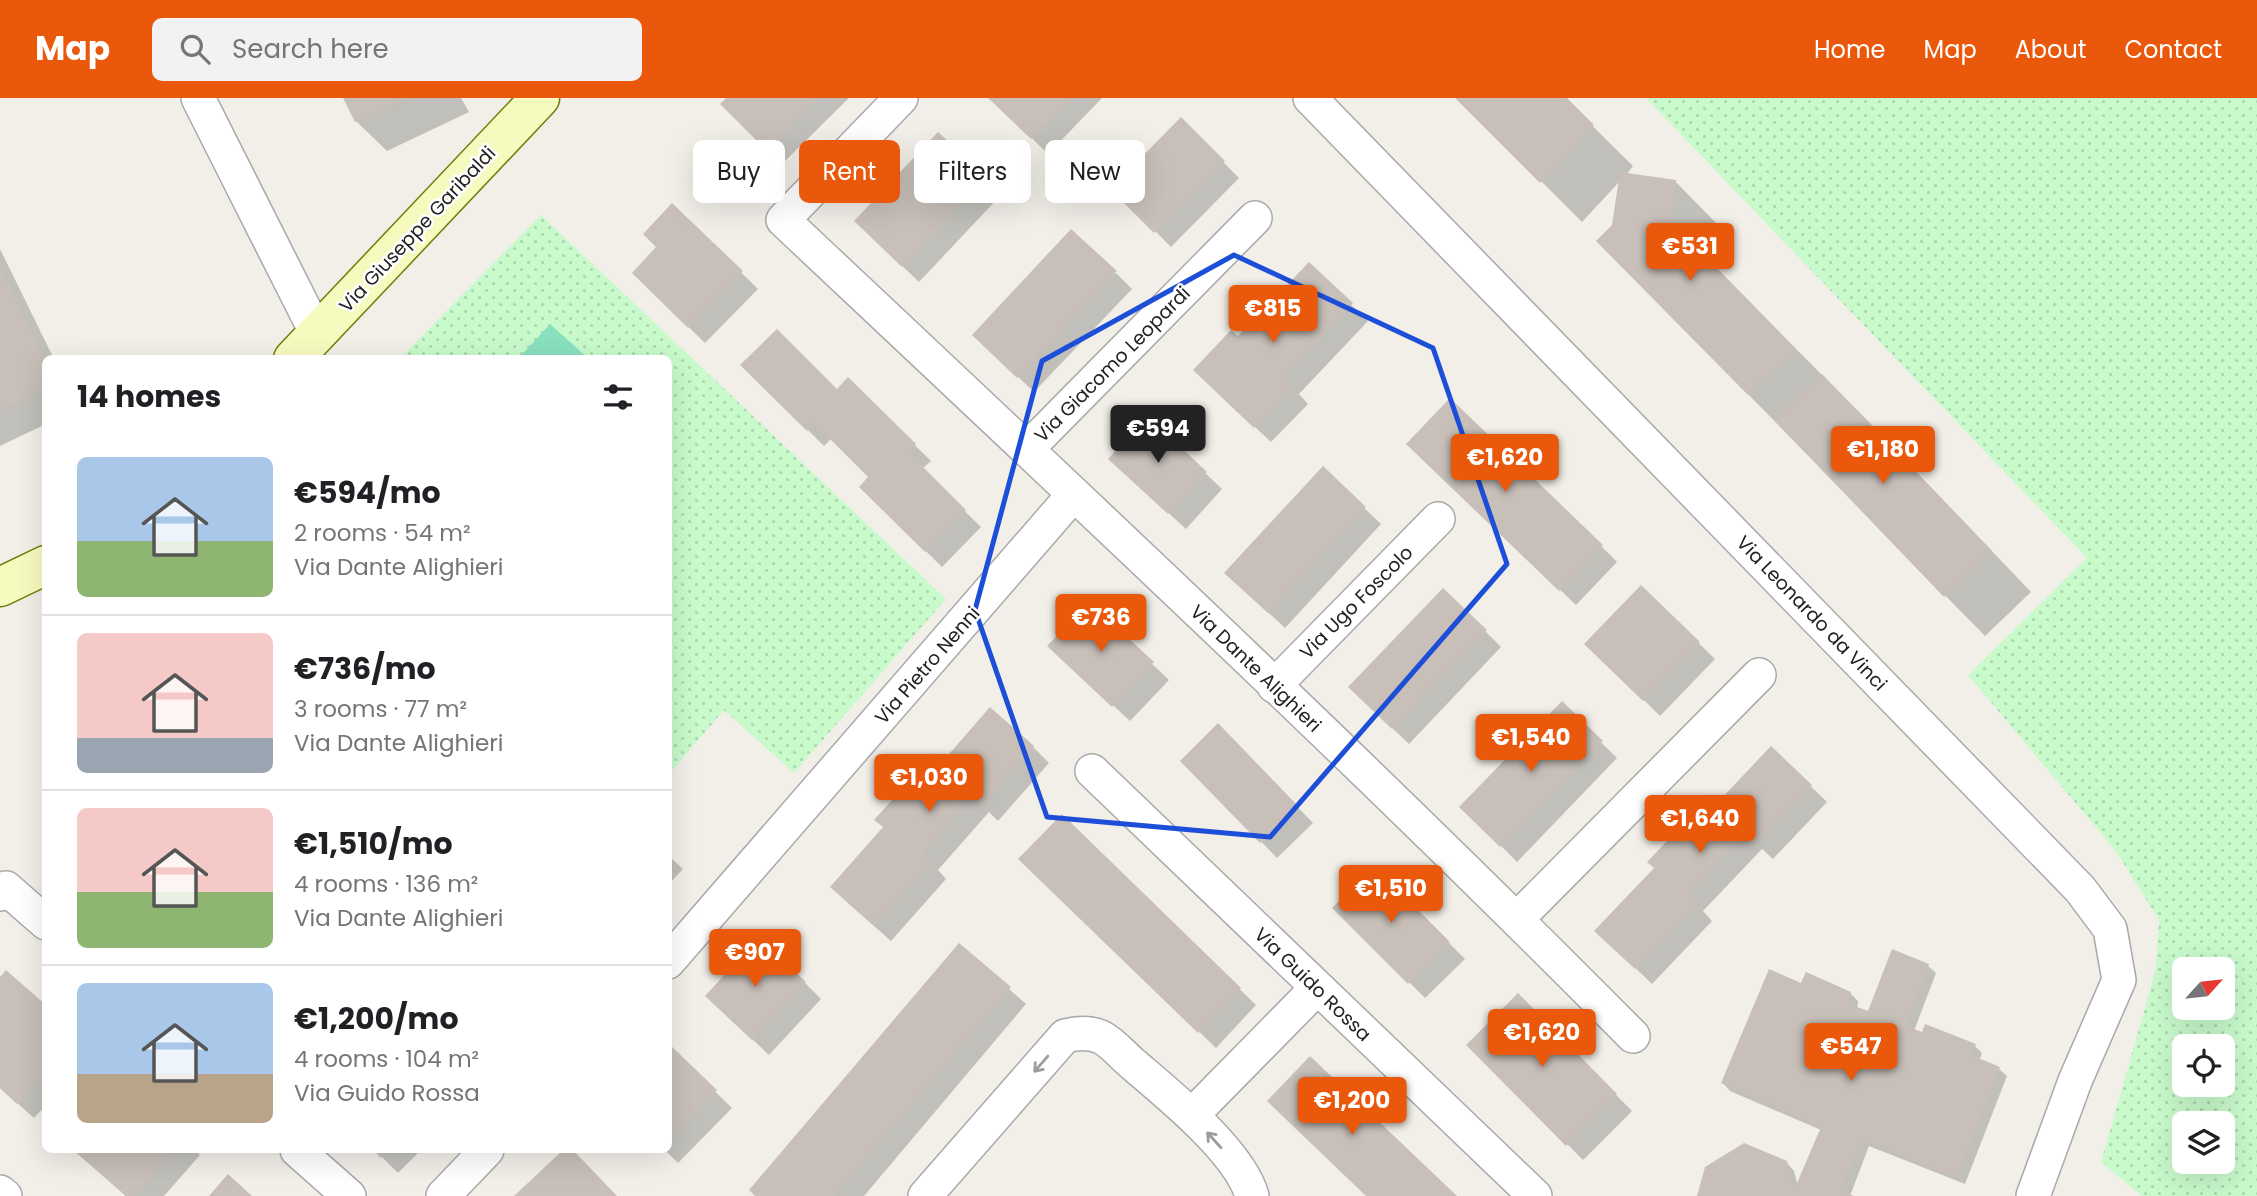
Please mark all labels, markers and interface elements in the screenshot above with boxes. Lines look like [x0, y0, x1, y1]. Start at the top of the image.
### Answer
search box [152, 18, 642, 81]
text: Map [35, 25, 110, 72]
icon: search [176, 30, 214, 68]
text: Search here [232, 31, 389, 67]
text: Home [1814, 33, 1886, 66]
text: Map [1924, 33, 1977, 66]
text: About [2015, 33, 2086, 66]
text: Contact [2124, 33, 2222, 66]
street label: Via Giuseppe Garibaldi [333, 140, 502, 318]
chip: Buy [693, 140, 785, 203]
chip: Rent [799, 140, 900, 203]
chip: Filters [914, 140, 1031, 203]
chip: New [1045, 140, 1145, 203]
pin: €531 [1649, 223, 1731, 283]
text: €531 [1662, 230, 1718, 262]
street label: Via Giacomo Leopardi [1028, 280, 1196, 448]
pin: €815 [1232, 286, 1314, 345]
text: €815 [1245, 292, 1301, 324]
text: 14 homes [77, 375, 221, 418]
icon: filters [599, 378, 637, 416]
pin: €594 [1117, 406, 1199, 465]
text: €594 [1127, 412, 1189, 444]
pin: €1,180 [1826, 426, 1940, 486]
text: €1,180 [1847, 433, 1919, 465]
pin: €1,620 [1448, 434, 1562, 494]
text: €1,620 [1467, 441, 1543, 473]
text: €594/mo [294, 471, 441, 514]
icon: home [133, 485, 217, 569]
text: 2 rooms · 54 m² [294, 517, 471, 549]
street label: Via Leonardo da Vinci [1730, 530, 1893, 697]
street label: Via Ugo Foscolo [1294, 540, 1419, 665]
text: Via Dante Alighieri [294, 551, 503, 583]
pin: €736 [1060, 594, 1142, 654]
street label: Via Dante Alighieri [1184, 599, 1327, 738]
street label: Via Pietro Nenni [869, 601, 986, 730]
text: €736 [1071, 601, 1131, 633]
text: €736/mo [294, 647, 436, 690]
icon: home [133, 661, 217, 745]
text: 3 rooms · 77 m² [294, 693, 467, 725]
pin: €1,540 [1474, 714, 1588, 774]
text: €1,540 [1491, 721, 1571, 753]
text: Via Dante Alighieri [294, 727, 503, 759]
pin: €1,030 [872, 754, 986, 814]
text: €1,030 [890, 761, 968, 793]
pin: €1,640 [1643, 796, 1757, 855]
text: €1,640 [1661, 802, 1739, 834]
text: €1,510/mo [294, 822, 453, 865]
icon: home [133, 836, 217, 920]
pin: €1,510 [1334, 866, 1448, 925]
text: 4 rooms · 136 m² [294, 868, 478, 900]
text: €1,510 [1355, 872, 1427, 904]
text: Via Dante Alighieri [294, 902, 503, 934]
street label: Via Guido Rossa [1248, 921, 1377, 1047]
pin: €907 [714, 930, 796, 989]
text: €907 [725, 936, 785, 968]
north arrow [2172, 957, 2235, 1020]
map controls [2172, 957, 2235, 1174]
text: €1,200/mo [294, 997, 459, 1040]
pin: €1,620 [1485, 1010, 1599, 1069]
icon: home [133, 1011, 217, 1095]
text: €1,620 [1504, 1016, 1580, 1048]
pin: €547 [1810, 1024, 1892, 1083]
text: €547 [1820, 1030, 1882, 1062]
button: locate [2172, 1034, 2235, 1097]
text: 4 rooms · 104 m² [294, 1043, 479, 1075]
one-way arrow [1033, 1055, 1049, 1073]
text: Via Guido Rossa [294, 1077, 480, 1109]
pin: €1,200 [1295, 1077, 1409, 1137]
text: €1,200 [1314, 1084, 1390, 1116]
button: layers [2172, 1111, 2235, 1174]
one-way arrow [1206, 1132, 1223, 1149]

